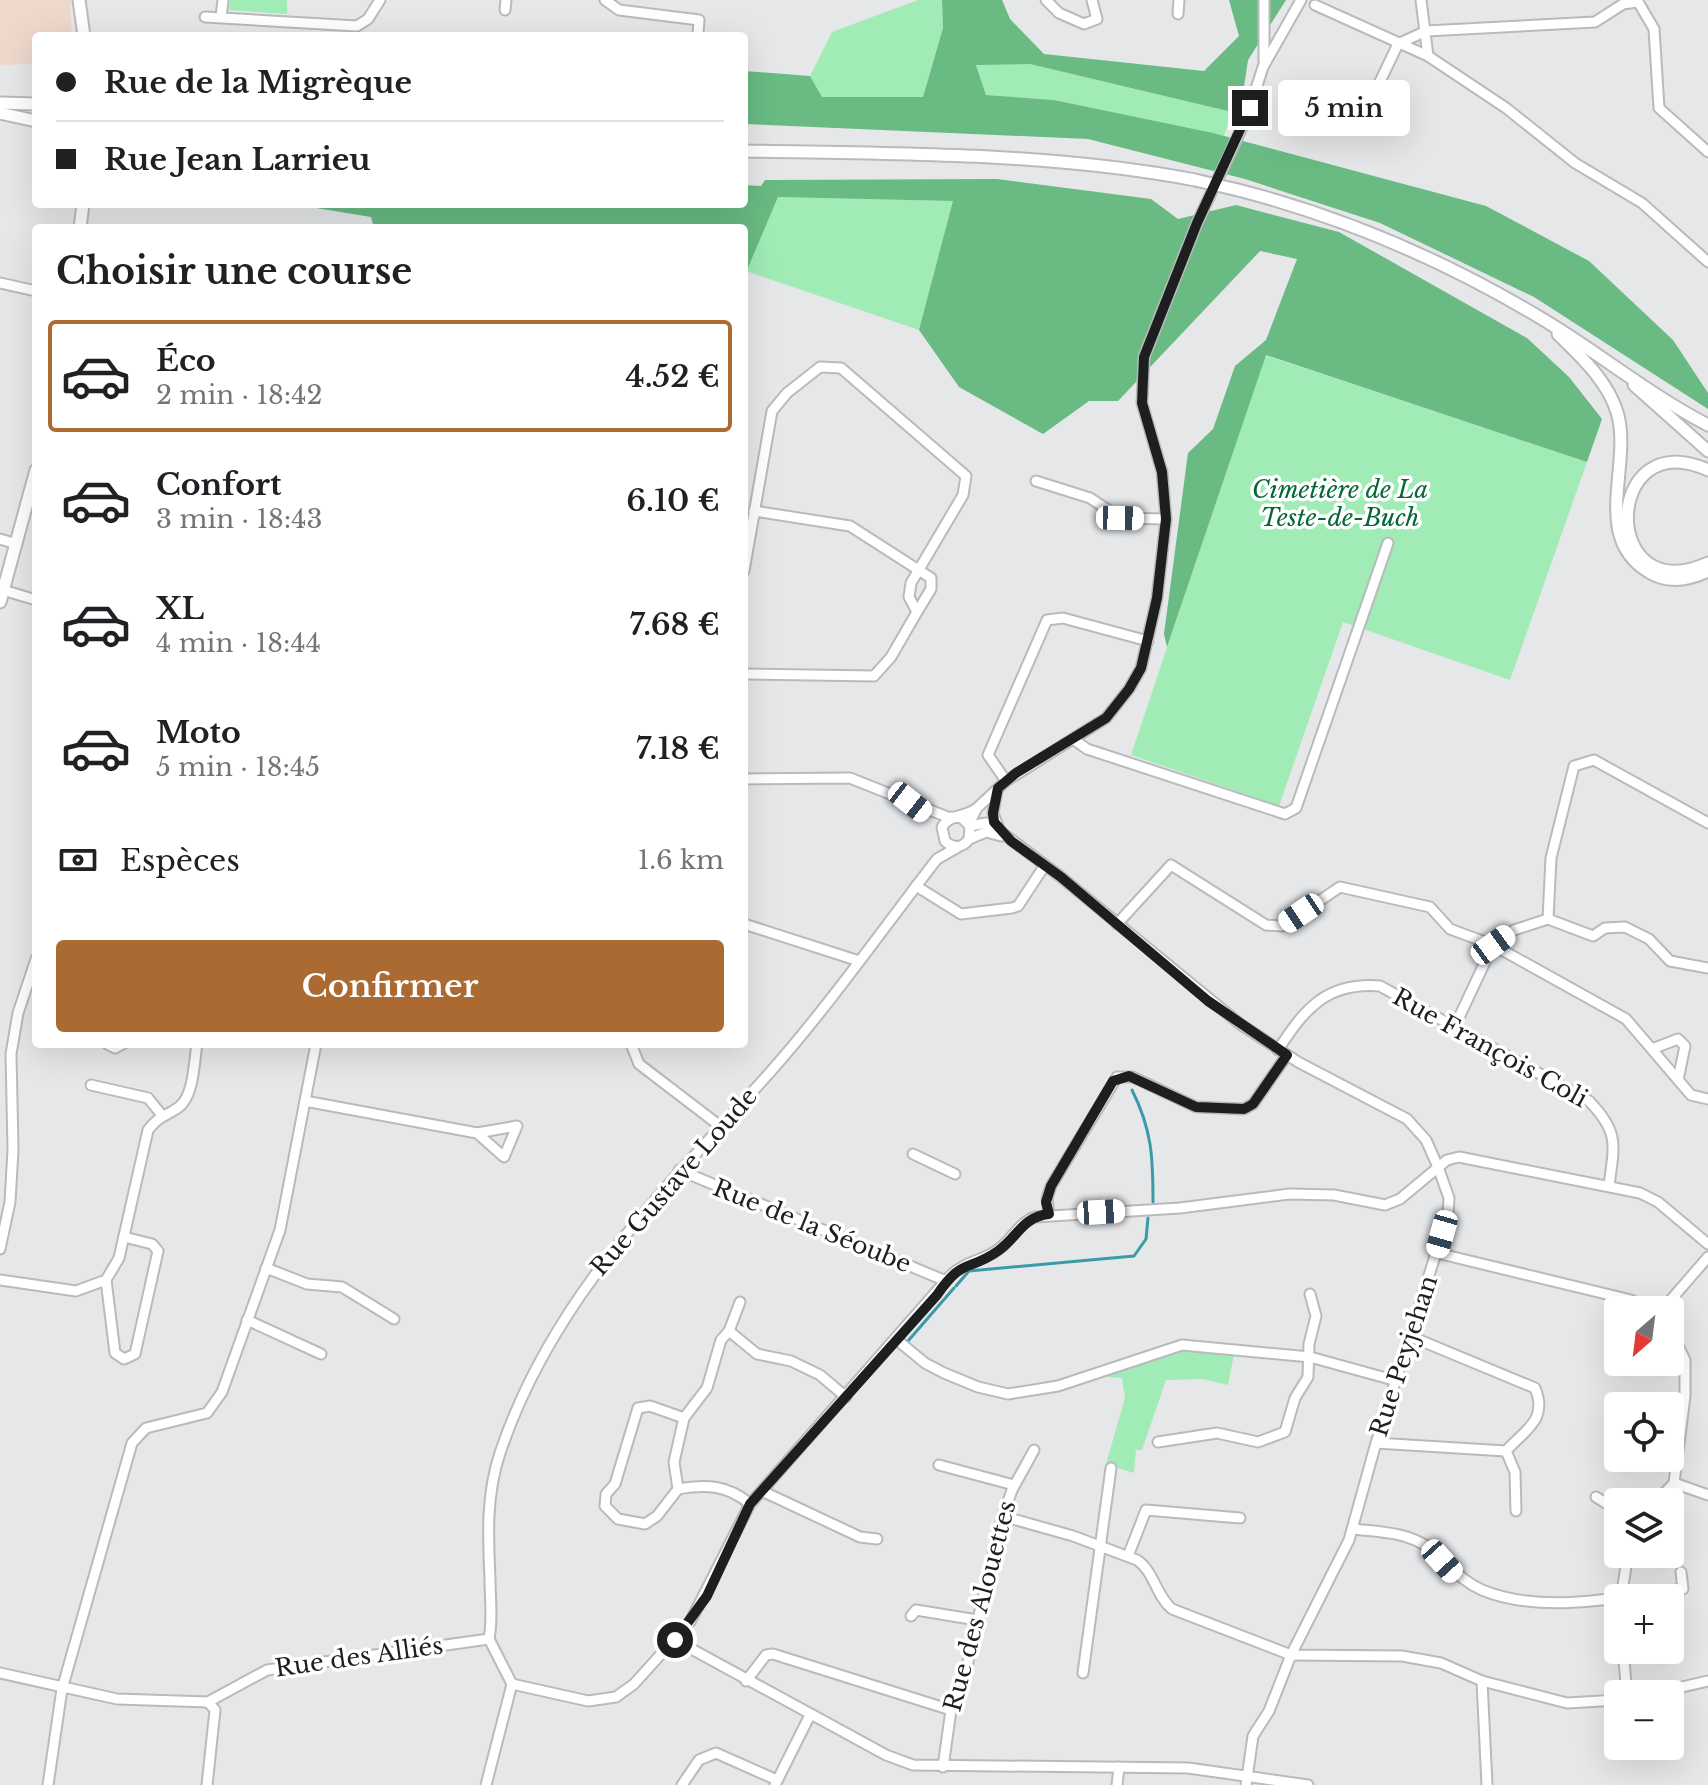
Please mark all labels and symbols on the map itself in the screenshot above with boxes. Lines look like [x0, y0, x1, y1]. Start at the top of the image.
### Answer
callout: 5 min [1278, 80, 1410, 136]
route end [1232, 90, 1268, 126]
park label: Cimetière de La Teste-de-Buch [1252, 475, 1428, 532]
car [1096, 506, 1144, 530]
car [884, 778, 936, 826]
car [1274, 890, 1328, 936]
car [1467, 921, 1519, 969]
street label: Rue François Coli [1388, 982, 1593, 1113]
street label: Rue Gustave Loude [584, 1082, 763, 1281]
street label: Rue de la Séoube [709, 1173, 915, 1278]
car [1076, 1199, 1126, 1225]
car [1424, 1208, 1460, 1260]
street label: Rue Peyjehan [1364, 1272, 1443, 1440]
north arrow [1604, 1296, 1684, 1376]
street label: Rue des Alouettes [937, 1497, 1022, 1714]
car [1417, 1535, 1467, 1587]
route start [657, 1622, 693, 1658]
street label: Rue des Alliés [273, 1630, 445, 1683]

